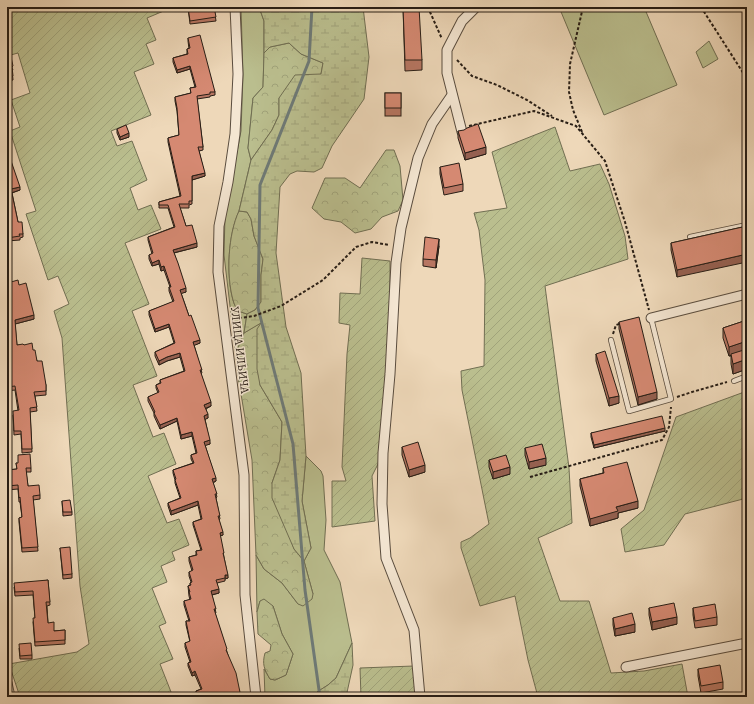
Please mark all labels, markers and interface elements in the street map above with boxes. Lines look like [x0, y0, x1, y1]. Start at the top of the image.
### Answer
street label: УЛИЦА ИЛЬИЧА [227, 305, 253, 396]

